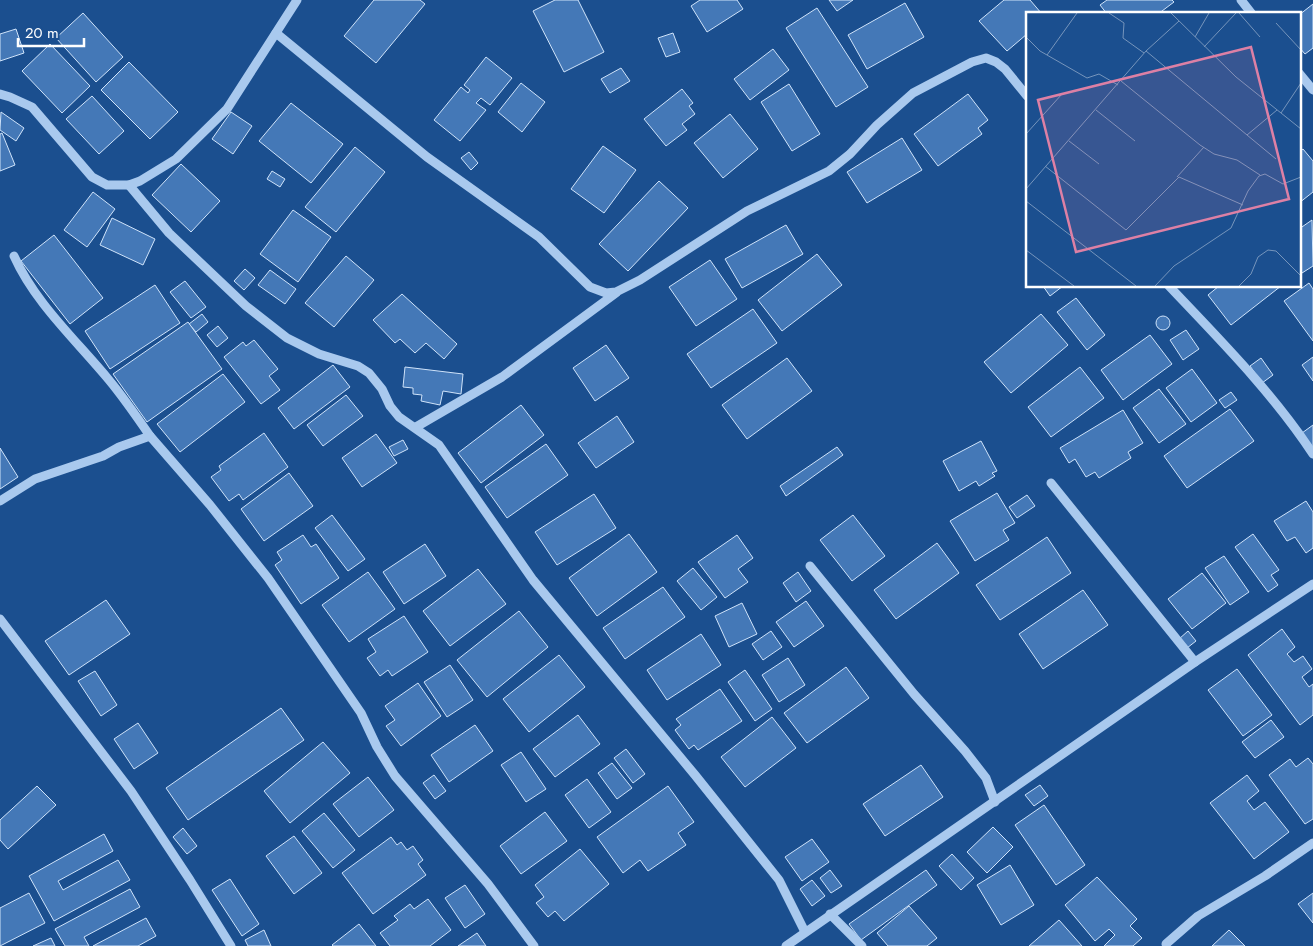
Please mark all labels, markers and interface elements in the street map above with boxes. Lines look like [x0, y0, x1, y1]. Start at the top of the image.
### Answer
inset map [1026, 12, 1300, 288]
scale bar [18, 15, 84, 47]
text: 20 m [25, 22, 59, 44]

